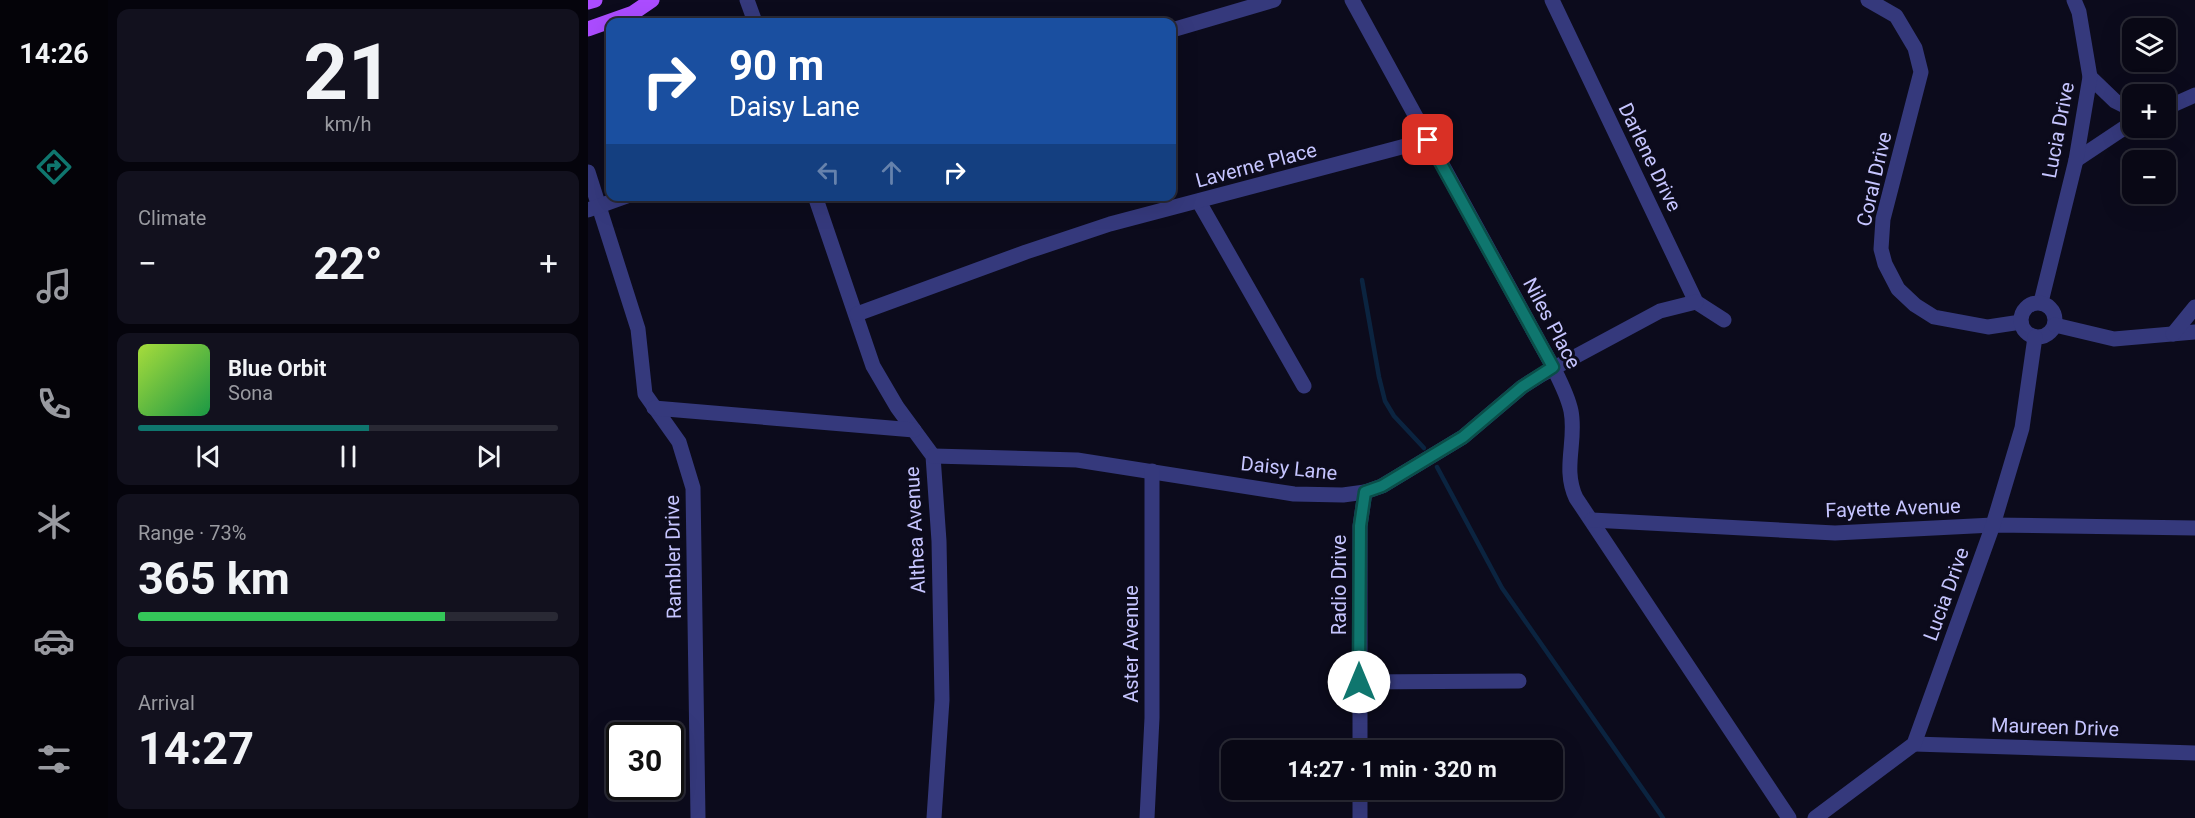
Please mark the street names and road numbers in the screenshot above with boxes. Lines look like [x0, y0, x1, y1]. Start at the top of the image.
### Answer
street label: Lucia Drive [2037, 80, 2079, 180]
street label: Darlene Drive [1613, 99, 1687, 215]
street label: Coral Drive [1851, 129, 1897, 229]
street label: Laverne Place [1193, 137, 1319, 193]
street label: Niles Place [1518, 274, 1586, 372]
street label: Daisy Lane [1240, 451, 1338, 485]
street label: Althea Avenue [900, 466, 930, 594]
street label: Fayette Avenue [1825, 494, 1961, 522]
street label: Rambler Drive [660, 495, 686, 619]
street label: Radio Drive [1327, 535, 1351, 635]
street label: Lucia Drive [1918, 544, 1974, 644]
street label: Aster Avenue [1119, 585, 1143, 703]
street label: Maureen Drive [1991, 713, 2119, 741]

